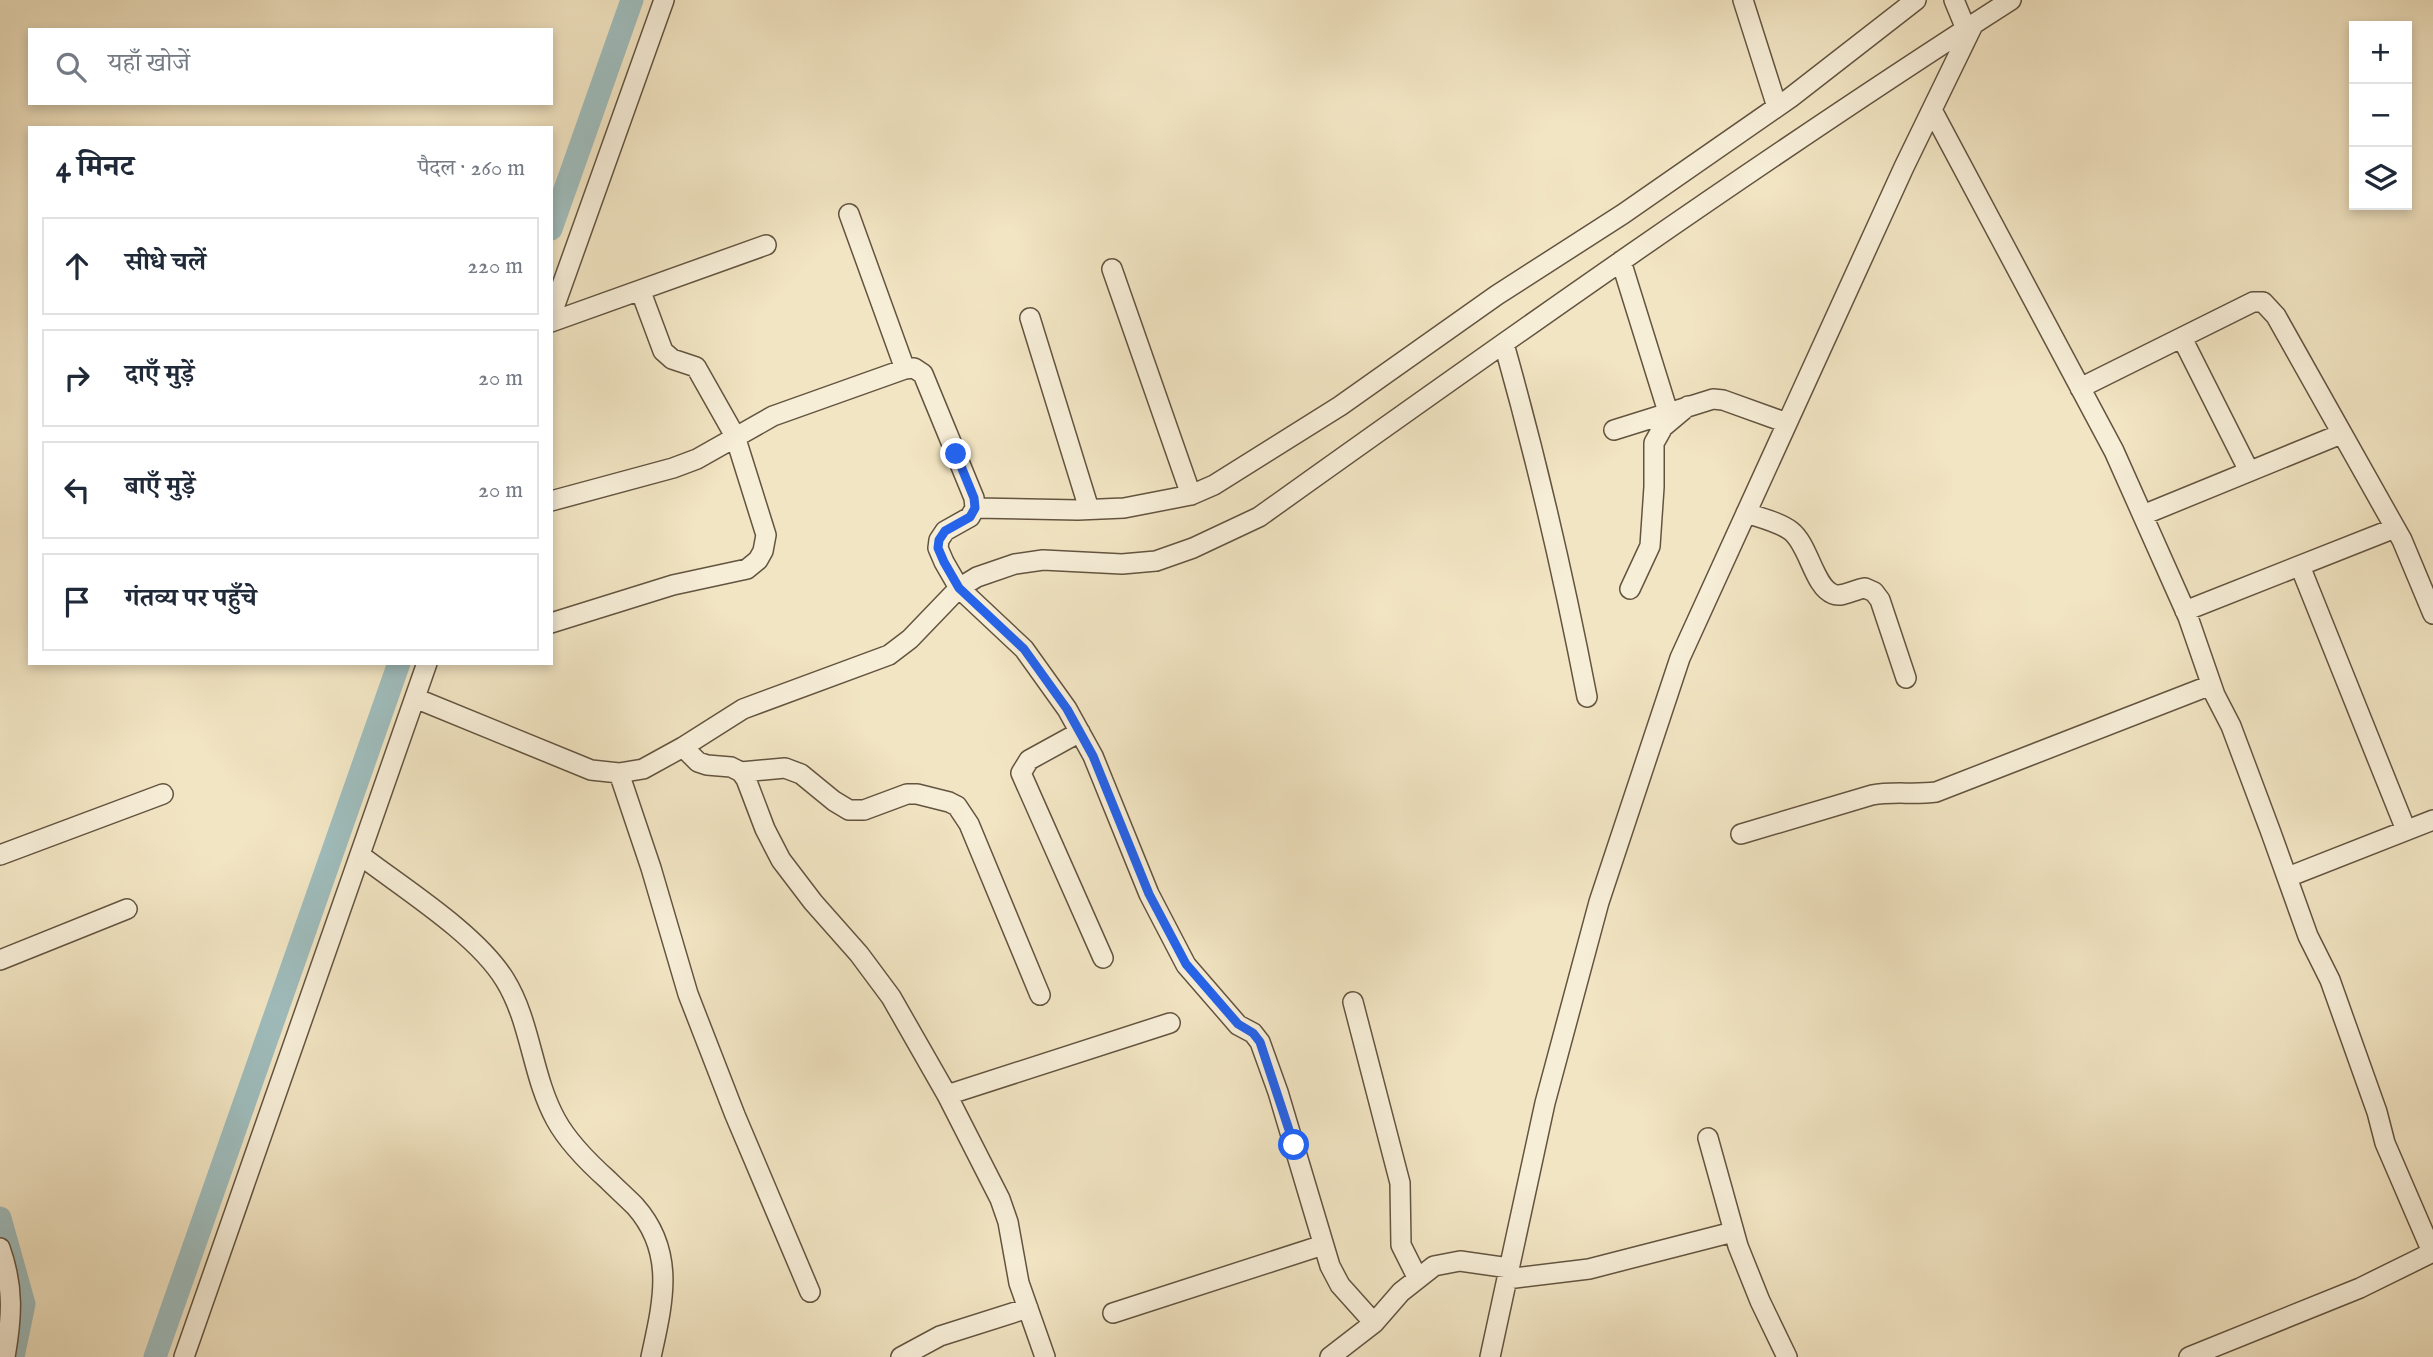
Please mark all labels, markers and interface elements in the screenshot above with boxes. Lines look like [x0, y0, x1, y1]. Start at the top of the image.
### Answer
map controls [2349, 21, 2412, 210]
button: + [2349, 21, 2412, 84]
search box [28, 28, 553, 105]
text: यहाँ खोजें [108, 47, 190, 80]
icon: search [52, 48, 90, 86]
button: − [2349, 84, 2412, 147]
button: layers [2349, 147, 2412, 210]
text: 4 मिनट [56, 149, 134, 187]
text: पैदल · 260 m [418, 154, 525, 183]
text: सीधे चलें [125, 246, 206, 279]
icon: ahead [58, 247, 96, 285]
text: 220 m [467, 252, 523, 281]
text: दाएँ मुड़ें [125, 358, 194, 391]
icon: right [58, 359, 96, 397]
text: 20 m [478, 364, 523, 393]
route end [940, 438, 971, 469]
text: बाएँ मुड़ें [125, 470, 195, 503]
icon: left [58, 471, 96, 509]
text: 20 m [478, 476, 523, 505]
text: गंतव्य पर पहुँचे [125, 582, 257, 615]
icon: arrive [58, 583, 96, 621]
route start [1278, 1129, 1309, 1160]

